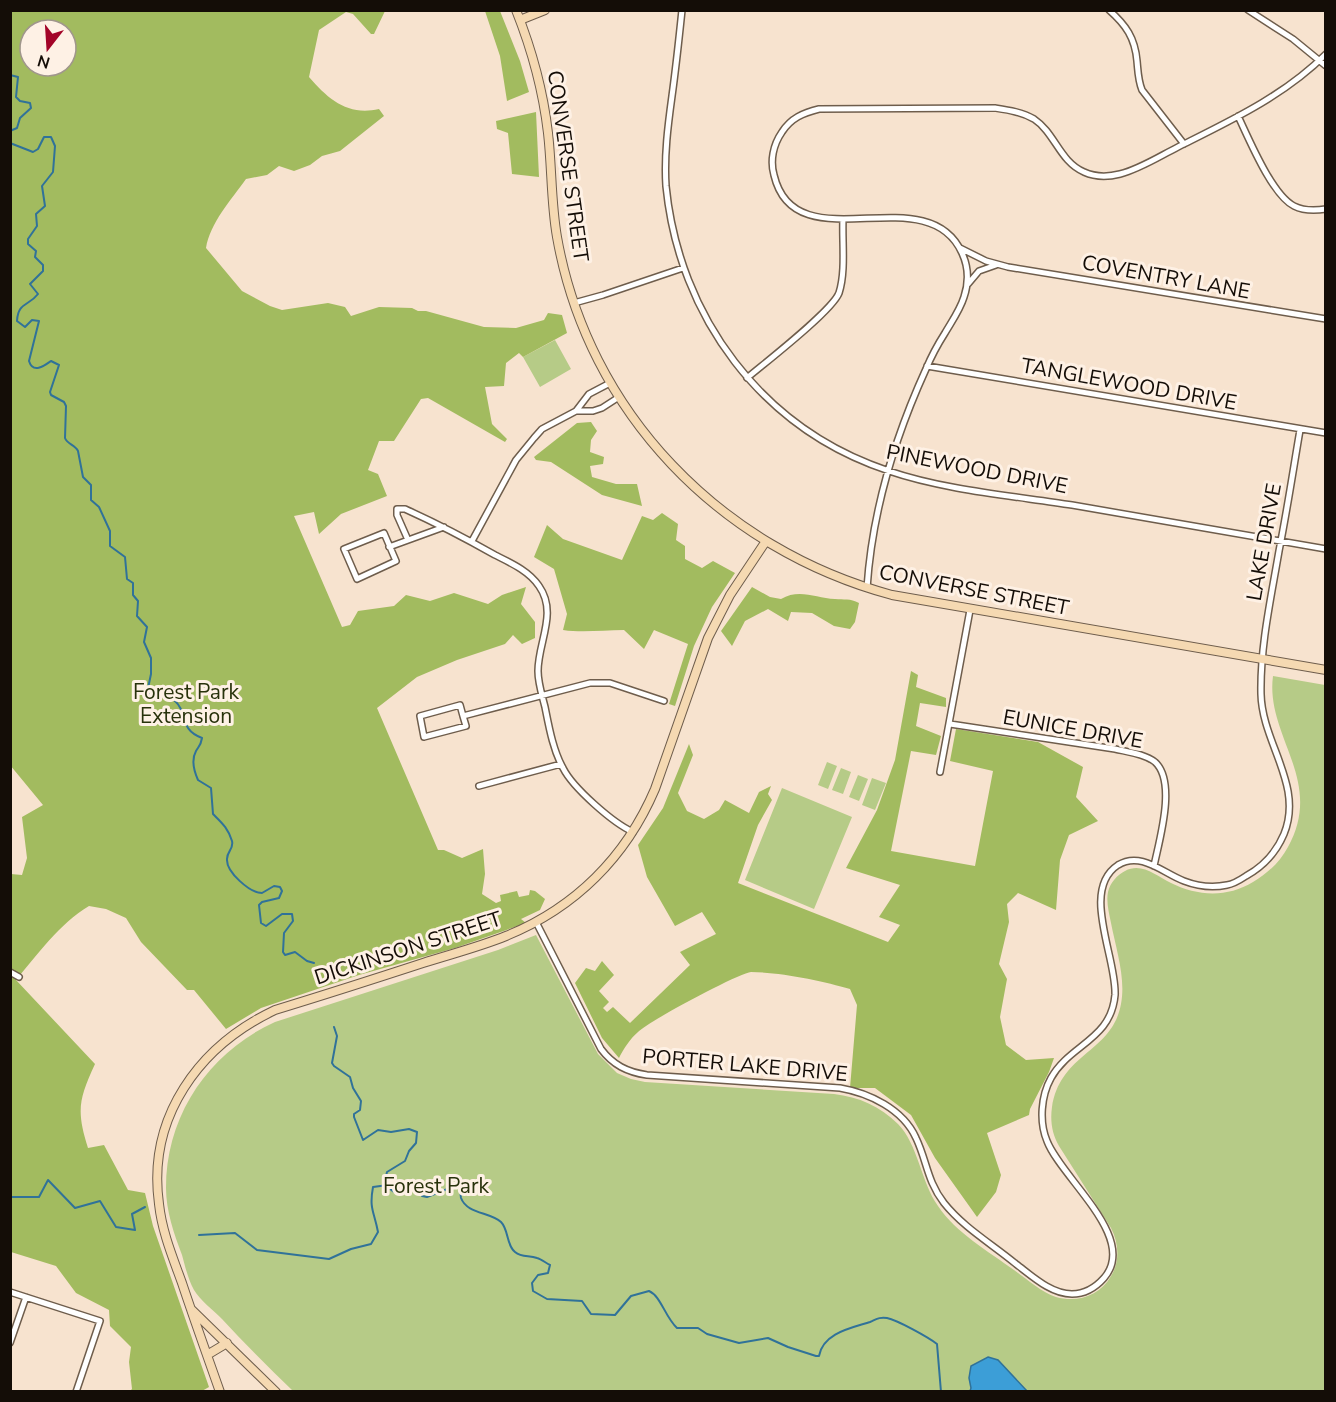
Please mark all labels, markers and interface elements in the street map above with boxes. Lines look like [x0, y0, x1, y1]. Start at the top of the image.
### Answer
north arrow [18, 18, 78, 78]
text: N [35, 49, 53, 74]
street label: CONVERSE STREET [541, 69, 595, 264]
street label: COVENTRY LANE [1080, 248, 1252, 306]
street label: TANGLEWOOD DRIVE [1019, 351, 1239, 417]
street label: PINEWOOD DRIVE [884, 438, 1070, 500]
street label: LAKE DRIVE [1240, 481, 1288, 603]
street label: CONVERSE STREET [877, 558, 1072, 622]
park label: Forest Park Extension [133, 678, 240, 730]
street label: EUNICE DRIVE [1001, 703, 1145, 755]
street label: DICKINSON STREET [311, 904, 506, 991]
street label: PORTER LAKE DRIVE [641, 1042, 849, 1088]
park label: Forest Park [383, 1172, 490, 1200]

